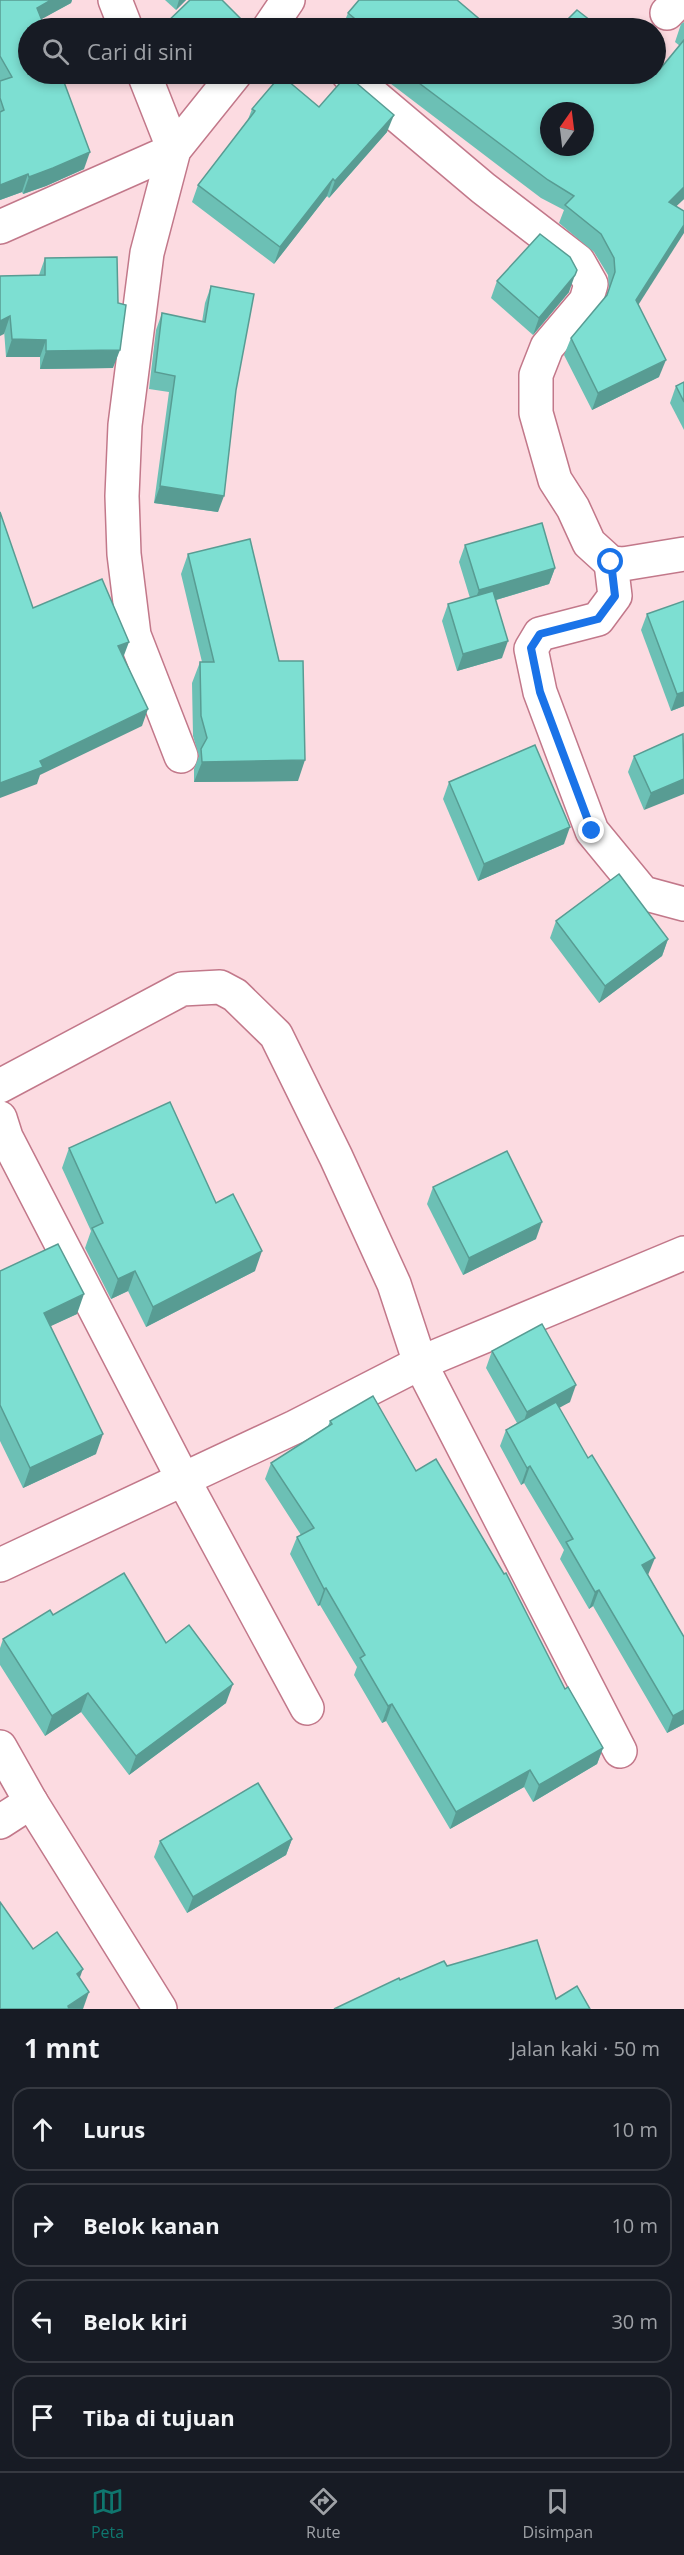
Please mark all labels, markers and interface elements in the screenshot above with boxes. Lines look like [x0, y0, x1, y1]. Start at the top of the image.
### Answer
search box [18, 18, 666, 84]
icon: search [39, 35, 72, 68]
text: Cari di sini [87, 36, 193, 66]
north arrow [540, 102, 594, 156]
route start [597, 548, 623, 574]
route end [578, 817, 604, 843]
text: 1 mnt [24, 2030, 100, 2066]
text: Jalan kaki · 50 m [510, 2035, 660, 2062]
icon: ahead [26, 2113, 59, 2146]
text: Lurus [83, 2114, 145, 2144]
text: 10 m [611, 2116, 658, 2143]
icon: right [26, 2209, 59, 2242]
text: Belok kanan [83, 2210, 220, 2240]
text: 10 m [611, 2212, 658, 2239]
icon: left [26, 2305, 59, 2338]
text: Belok kiri [83, 2306, 188, 2336]
text: 30 m [611, 2308, 658, 2335]
icon: arrive [26, 2401, 59, 2434]
text: Tiba di tujuan [83, 2402, 235, 2432]
tab: Peta [91, 2485, 124, 2543]
tab: Rute [306, 2485, 340, 2543]
tab: Disimpan [522, 2485, 593, 2543]

